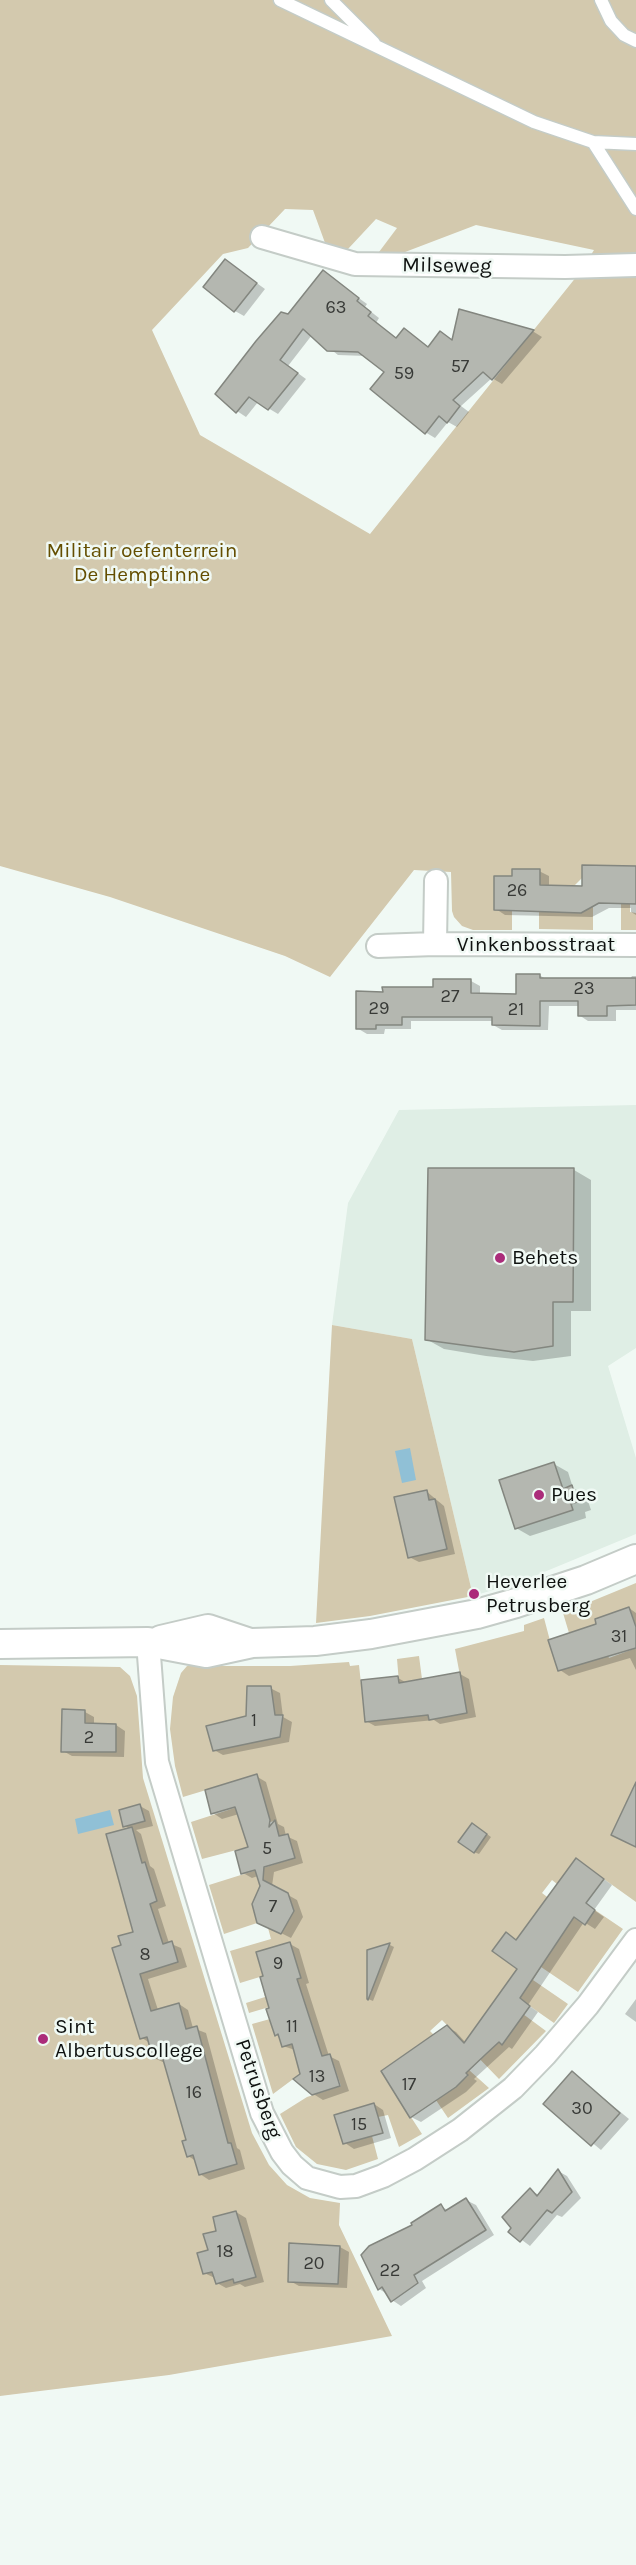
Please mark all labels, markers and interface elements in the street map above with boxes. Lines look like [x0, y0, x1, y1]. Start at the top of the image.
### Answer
street label: Milseweg [402, 253, 492, 279]
house number: 63 [326, 297, 346, 319]
house number: 57 [451, 356, 469, 378]
house number: 59 [394, 363, 414, 385]
park label: Militair oefenterrein De Hemptinne [47, 538, 237, 588]
house number: 26 [507, 880, 527, 902]
street label: Vinkenbosstraat [457, 932, 615, 958]
house number: 23 [573, 978, 595, 1000]
house number: 27 [441, 986, 459, 1008]
house number: 29 [369, 998, 389, 1020]
house number: 21 [508, 999, 524, 1021]
place label: Behets [512, 1245, 578, 1271]
marker: Behets [493, 1251, 507, 1265]
place label: Pues [551, 1482, 597, 1508]
marker: Pues [532, 1488, 546, 1502]
place label: Heverlee Petrusberg [486, 1569, 590, 1619]
marker: Heverlee Petrusberg [467, 1587, 481, 1601]
house number: 31 [611, 1626, 627, 1648]
house number: 1 [251, 1710, 257, 1732]
house number: 2 [84, 1727, 94, 1749]
house number: 5 [262, 1838, 272, 1860]
house number: 7 [269, 1896, 277, 1918]
house number: 8 [139, 1944, 151, 1966]
house number: 9 [273, 1953, 283, 1975]
place label: Sint Albertuscollege [55, 2014, 203, 2064]
house number: 11 [286, 2016, 298, 2038]
marker: Sint Albertuscollege [36, 2032, 50, 2046]
street label: Petrusberg [229, 2036, 287, 2142]
house number: 13 [309, 2066, 325, 2088]
house number: 17 [402, 2074, 416, 2096]
house number: 16 [186, 2082, 202, 2104]
house number: 30 [571, 2098, 593, 2120]
house number: 15 [351, 2114, 367, 2136]
house number: 18 [216, 2241, 234, 2263]
house number: 20 [303, 2253, 325, 2275]
house number: 22 [380, 2260, 400, 2282]

